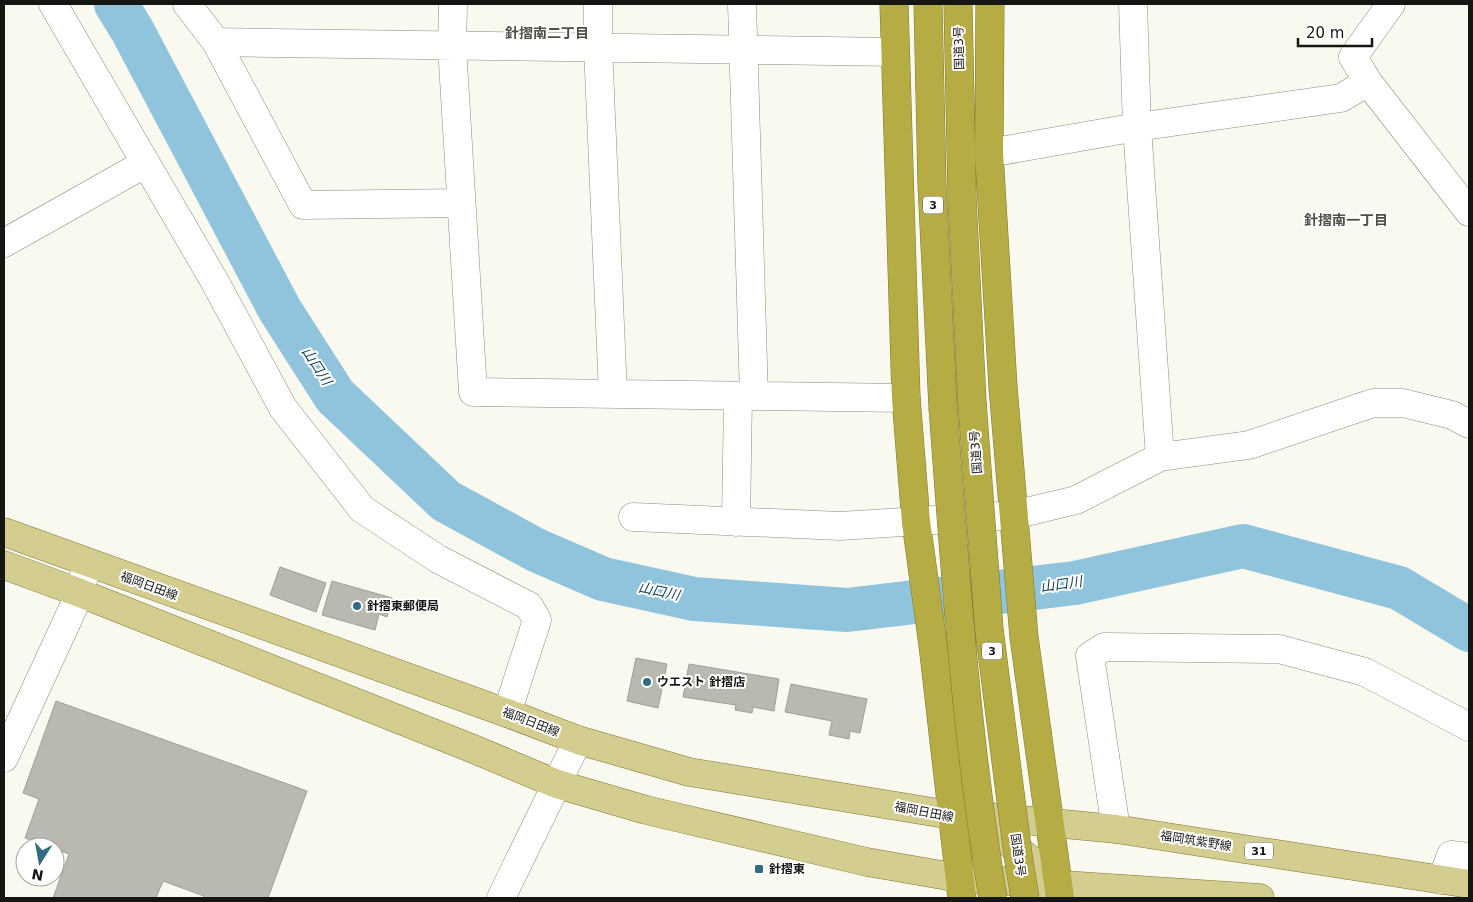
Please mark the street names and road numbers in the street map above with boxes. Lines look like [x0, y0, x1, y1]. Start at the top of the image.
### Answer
street label: 国道3号 [952, 26, 966, 70]
road number: 3 [923, 196, 943, 214]
street label: 国道3号 [967, 430, 985, 474]
street label: 福岡日田線 [118, 569, 180, 603]
road number: 3 [982, 642, 1002, 659]
street label: 福岡日田線 [500, 705, 562, 739]
street label: 福岡日田線 [893, 799, 955, 825]
street label: 福岡筑紫野線 [1159, 828, 1233, 854]
street label: 国道3号 [1008, 832, 1028, 878]
road number: 31 [1245, 842, 1273, 859]

